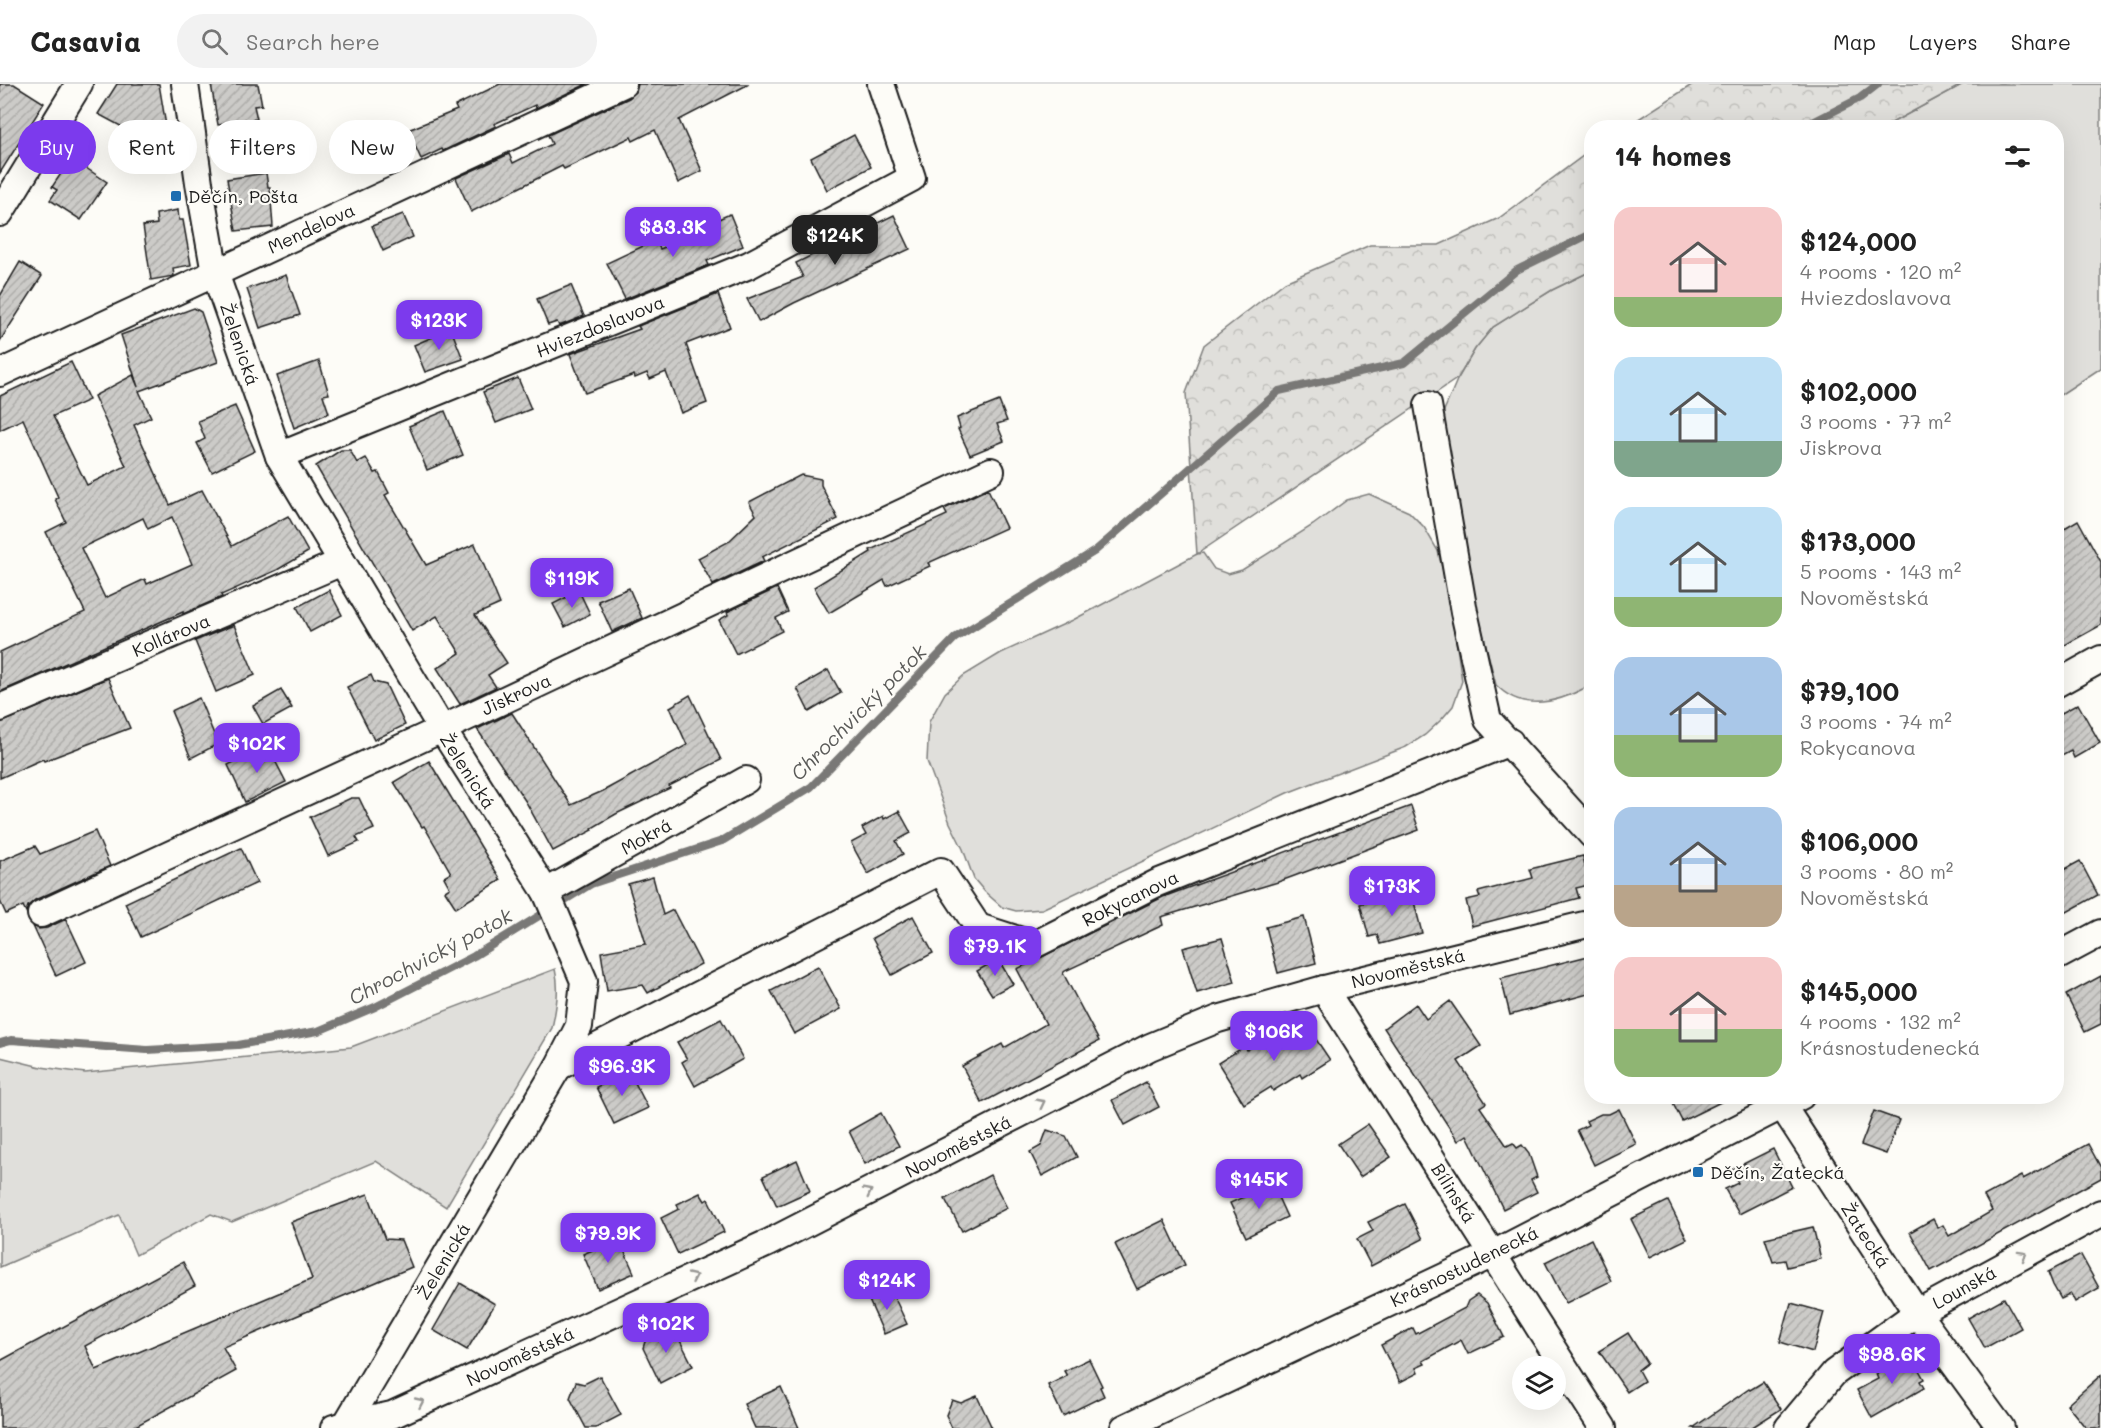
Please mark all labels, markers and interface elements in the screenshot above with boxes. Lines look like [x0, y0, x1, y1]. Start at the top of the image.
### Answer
search box [177, 14, 597, 68]
text: Casavia [30, 23, 141, 59]
icon: search [198, 25, 231, 58]
text: Search here [246, 27, 380, 56]
text: Map [1833, 28, 1876, 55]
text: Layers [1909, 28, 1978, 55]
text: Share [2011, 28, 2071, 55]
chip: Buy [18, 120, 96, 174]
chip: Rent [108, 120, 197, 174]
chip: Filters [209, 120, 317, 174]
chip: New [329, 120, 416, 174]
text: 14 homes [1614, 139, 1732, 173]
icon: filters [2001, 140, 2034, 173]
place label: Děčín, Pošta [188, 184, 298, 208]
marker: Děčín, Pošta [169, 189, 183, 203]
street label: Mendelova [263, 197, 359, 259]
pin: $83.3K [624, 207, 722, 258]
text: $83.3K [639, 213, 707, 239]
pin: $124K [793, 215, 877, 266]
text: $124K [806, 221, 864, 247]
text: $124,000 [1800, 224, 1917, 258]
icon: home [1662, 231, 1734, 303]
text: 4 rooms · 120 m² [1800, 258, 1961, 284]
text: Hviezdoslavova [1800, 284, 1952, 310]
street label: Hviezdoslavova [532, 289, 668, 363]
street label: Želenická [215, 300, 265, 388]
pin: $123K [397, 300, 481, 351]
text: $123K [410, 306, 468, 332]
text: $102,000 [1800, 374, 1917, 408]
icon: home [1662, 381, 1734, 453]
text: 3 rooms · 77 m² [1800, 408, 1951, 434]
text: Jiskrova [1800, 434, 1882, 460]
text: $173,000 [1800, 524, 1916, 558]
icon: home [1662, 531, 1734, 603]
pin: $119K [530, 558, 614, 609]
text: 5 rooms · 143 m² [1800, 558, 1961, 584]
text: $119K [544, 564, 600, 590]
text: Novoměstská [1800, 584, 1929, 610]
street label: Kollárova [128, 608, 214, 662]
water label: Chrochvický potok [784, 638, 932, 786]
street label: Jiskrova [477, 667, 555, 721]
text: $79,100 [1800, 674, 1899, 708]
icon: home [1662, 681, 1734, 753]
text: 3 rooms · 74 m² [1800, 708, 1952, 734]
pin: $102K [215, 723, 299, 774]
street label: Želenická [435, 728, 501, 814]
text: $102K [228, 729, 286, 755]
text: Rokycanova [1800, 734, 1916, 760]
street label: Mokrá [616, 812, 676, 860]
text: $106,000 [1800, 824, 1918, 858]
icon: home [1662, 831, 1734, 903]
text: 3 rooms · 80 m² [1800, 858, 1953, 884]
street label: Rokycanova [1078, 864, 1182, 932]
pin: $173K [1350, 866, 1434, 917]
text: $173K [1363, 872, 1421, 898]
text: Novoměstská [1800, 884, 1929, 910]
water label: Chrochvický potok [344, 902, 517, 1010]
pin: $79.1K [946, 926, 1044, 977]
text: $79.1K [963, 932, 1027, 958]
street label: Novoměstská [1349, 942, 1467, 994]
text: $145,000 [1800, 974, 1917, 1008]
icon: home [1662, 981, 1734, 1053]
text: 4 rooms · 132 m² [1800, 1008, 1961, 1034]
pin: $106K [1232, 1011, 1316, 1062]
text: $106K [1244, 1017, 1304, 1043]
text: Krásnostudenecká [1800, 1034, 1980, 1060]
pin: $96.3K [573, 1046, 671, 1097]
text: $96.3K [588, 1052, 656, 1078]
one-way arrow [1035, 1099, 1046, 1110]
street label: Novoměstská [901, 1109, 1015, 1183]
pin: $145K [1217, 1159, 1301, 1210]
street label: Bílinská [1426, 1159, 1482, 1227]
place label: Děčín, Žatecká [1710, 1160, 1845, 1184]
text: $145K [1230, 1165, 1288, 1191]
marker: Děčín, Žatecká [1691, 1165, 1705, 1179]
one-way arrow [861, 1187, 872, 1199]
street label: Žatecká [1836, 1198, 1896, 1272]
pin: $79.9K [559, 1213, 657, 1264]
street label: Želenická [411, 1218, 475, 1304]
text: $79.9K [575, 1219, 641, 1245]
street label: Krásnostudenecká [1386, 1220, 1542, 1312]
one-way arrow [2017, 1251, 2027, 1262]
pin: $124K [845, 1260, 929, 1311]
street label: Lounská [1928, 1260, 2000, 1314]
text: $124K [858, 1266, 916, 1292]
one-way arrow [686, 1273, 697, 1285]
pin: $102K [624, 1303, 708, 1354]
text: $102K [637, 1309, 695, 1335]
street label: Novoměstská [462, 1321, 578, 1391]
pin: $98.6K [1843, 1334, 1941, 1385]
text: $98.6K [1858, 1340, 1926, 1366]
map controls [1512, 1356, 1566, 1410]
button: layers [1512, 1356, 1566, 1410]
one-way arrow [413, 1397, 424, 1409]

